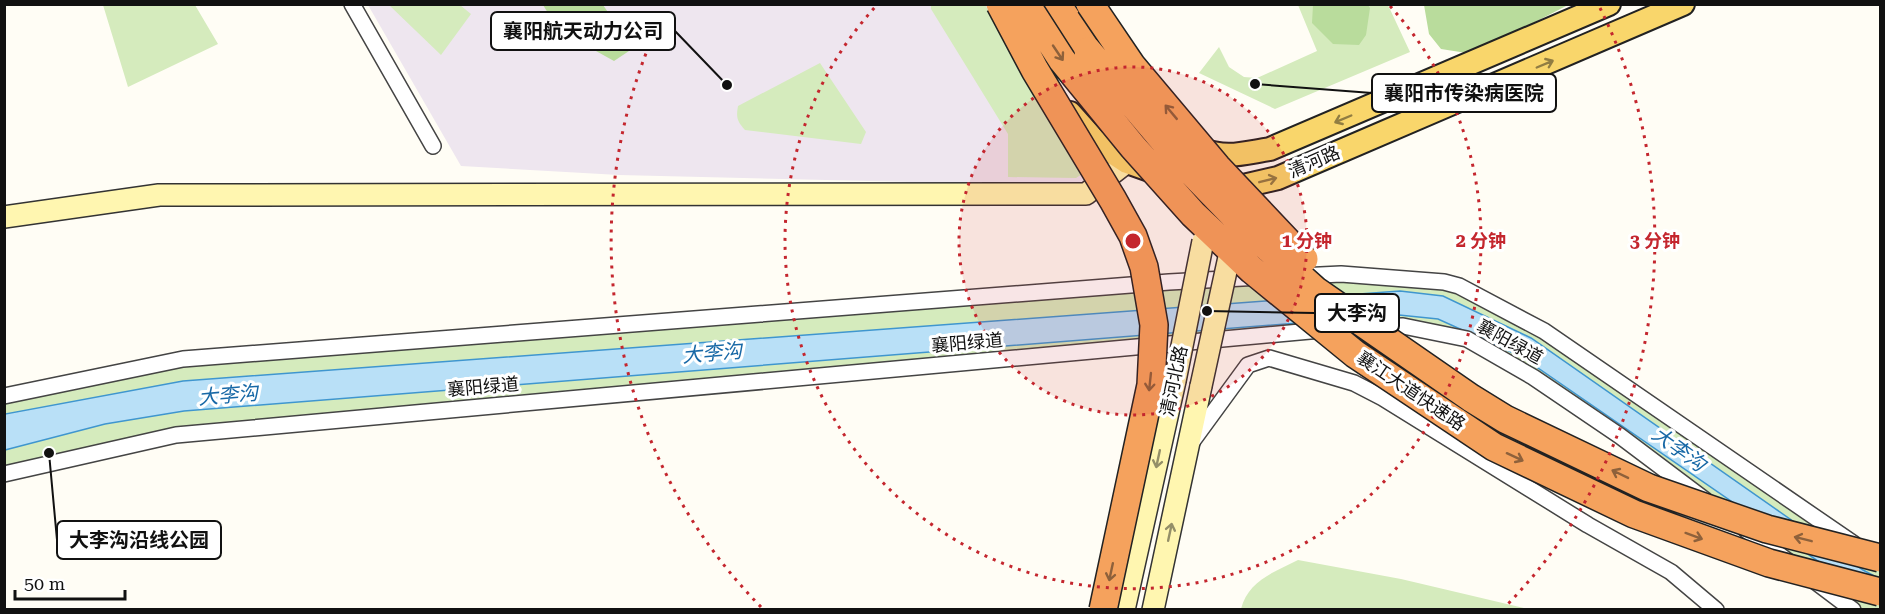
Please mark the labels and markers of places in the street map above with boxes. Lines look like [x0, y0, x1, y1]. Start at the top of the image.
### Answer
callout: 襄阳航天动力公司 [491, 12, 675, 50]
callout: 襄阳市传染病医院 [1372, 74, 1556, 112]
centre of rings [1123, 231, 1143, 251]
callout: 大李沟 [1315, 294, 1399, 332]
callout: 大李沟沿线公园 [57, 521, 221, 559]

